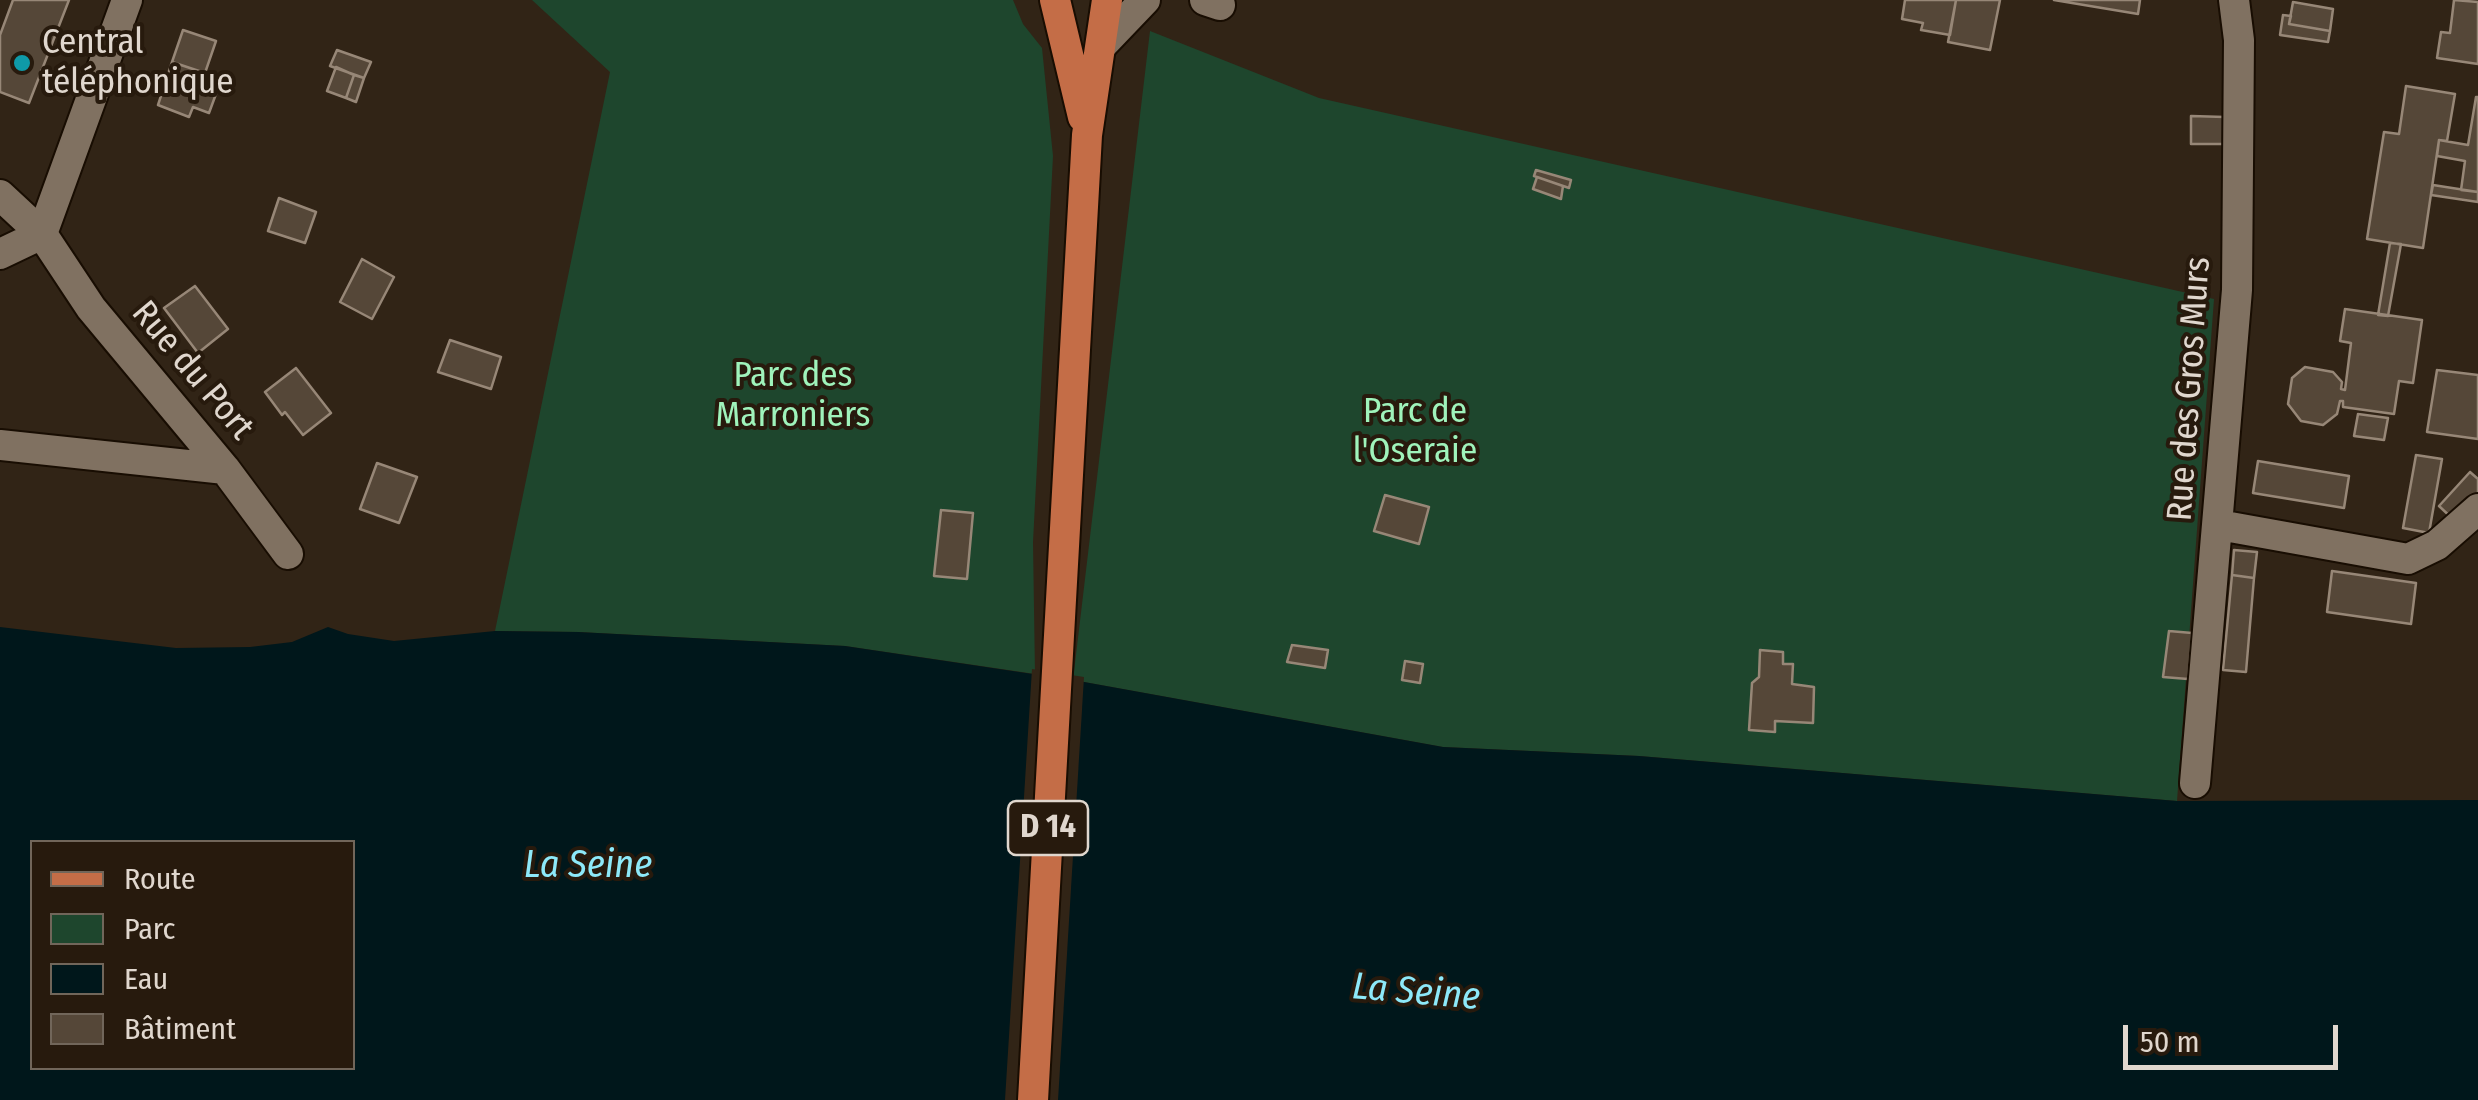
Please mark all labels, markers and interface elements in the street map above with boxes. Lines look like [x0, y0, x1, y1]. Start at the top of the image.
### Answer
place label: Central téléphonique [42, 22, 234, 104]
marker: Central téléphonique [11, 52, 33, 74]
street label: Rue des Gros Murs [2160, 255, 2220, 523]
street label: Rue du Port [122, 293, 262, 449]
park label: Parc des Marroniers [715, 355, 871, 437]
park label: Parc de l'Oseraie [1353, 391, 1477, 473]
road number: D 14 [1008, 801, 1088, 855]
legend [30, 840, 355, 1070]
water label: La Seine [524, 843, 652, 889]
text: Route [124, 861, 196, 897]
text: Parc [124, 911, 175, 947]
text: Eau [124, 961, 168, 997]
water label: La Seine [1350, 965, 1482, 1021]
scale bar [2128, 1005, 2343, 1067]
text: Bâtiment [124, 1011, 236, 1047]
text: 50 m [2140, 1024, 2200, 1060]

